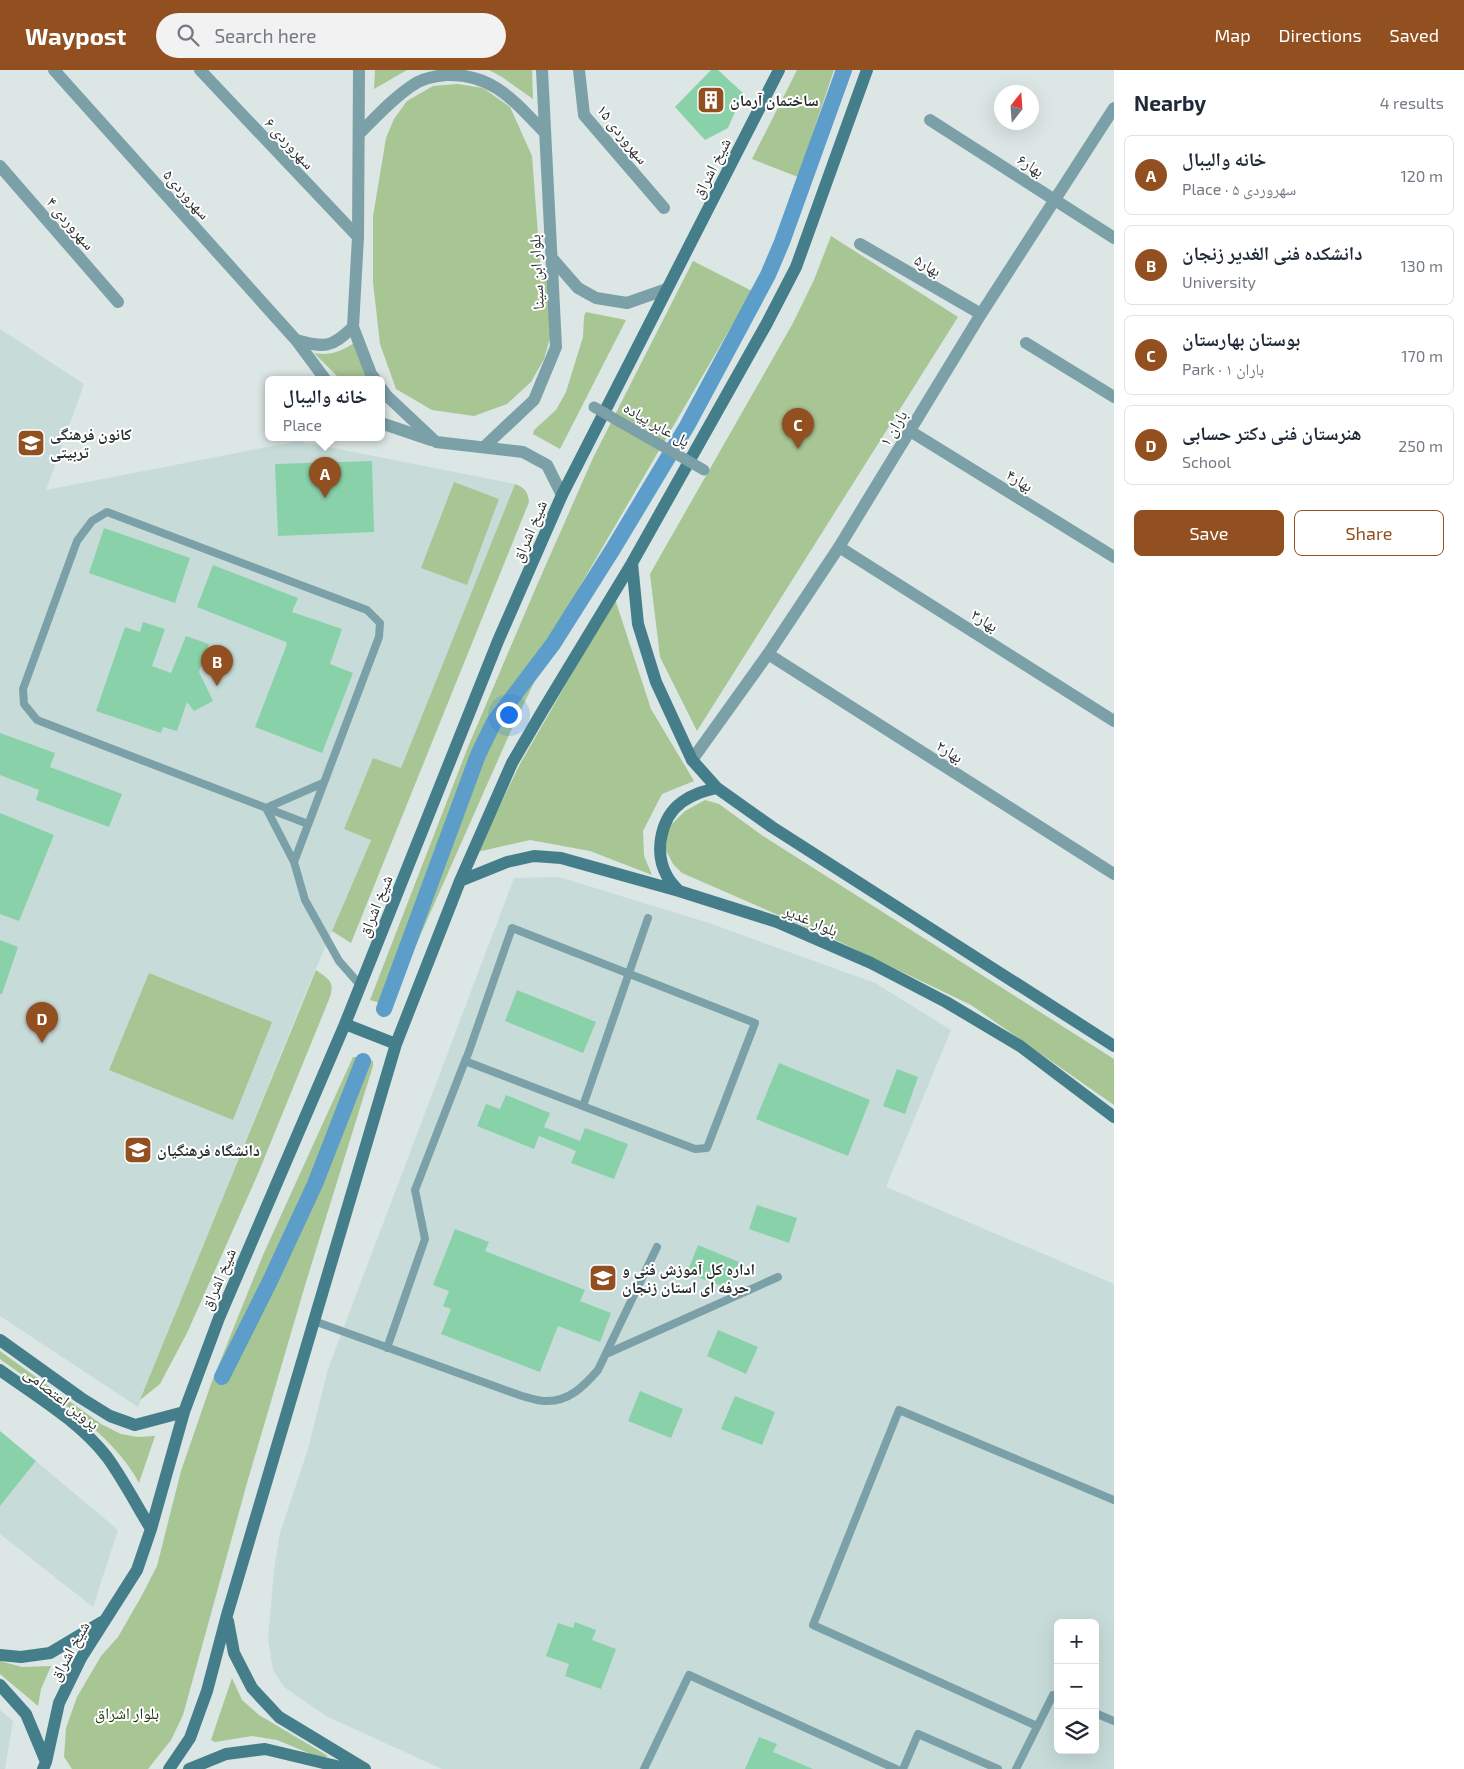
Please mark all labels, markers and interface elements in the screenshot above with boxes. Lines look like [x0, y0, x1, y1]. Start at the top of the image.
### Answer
search box [156, 13, 506, 58]
text: Waypost [25, 21, 126, 50]
icon: search [174, 21, 202, 49]
text: Search here [214, 24, 317, 47]
text: Map [1214, 24, 1251, 46]
text: Directions [1279, 24, 1362, 46]
text: Saved [1390, 24, 1439, 46]
building icon: ساختمان آرمان [696, 85, 726, 115]
north arrow [994, 85, 1039, 130]
place label: ساختمان آرمان [730, 90, 819, 110]
text: Nearby [1134, 90, 1206, 115]
text: 4 results [1380, 93, 1444, 112]
street label: سهروردی ۱۵ [592, 100, 653, 169]
street label: سهروردی ۶ [260, 113, 319, 174]
street label: شیخ اشراق [687, 134, 736, 202]
text: خانه والیبال [1182, 147, 1266, 170]
street label: بهار۶ [1014, 149, 1048, 181]
street label: سهروردی۵ [159, 165, 215, 224]
text: A [1146, 166, 1156, 185]
text: 120 m [1400, 166, 1443, 185]
text: Place · سهروردی ۵ [1182, 179, 1296, 198]
street label: سهروردی ۴ [42, 192, 100, 254]
street label: بلوار ابن سینا [524, 234, 549, 310]
text: دانشکده فنی الغدیر زنجان [1182, 241, 1362, 264]
street label: بهار۵ [911, 249, 945, 281]
text: B [1146, 256, 1156, 275]
text: 130 m [1401, 256, 1443, 275]
text: University [1182, 272, 1256, 291]
text: بوستان بهارستان [1182, 327, 1300, 350]
text: C [1146, 346, 1156, 365]
text: 170 m [1401, 346, 1443, 365]
text: Park · باران ۱ [1182, 359, 1264, 378]
popup [265, 376, 385, 441]
text: خانه والیبال [283, 384, 367, 407]
street label: پل عابر پیاده [620, 397, 694, 452]
street label: باران ۱ [874, 406, 912, 450]
pin: C [782, 408, 814, 449]
text: Place [283, 415, 322, 434]
text: هنرستان فنی دکتر حسابی [1182, 421, 1361, 444]
place label: کانون فرهنگی تربیتی [50, 424, 132, 462]
school or university icon: کانون فرهنگی تربیتی [16, 428, 46, 458]
text: D [1146, 436, 1156, 455]
text: 250 m [1398, 436, 1443, 455]
text: School [1182, 452, 1231, 471]
pin: A [309, 457, 341, 498]
street label: بهار۴ [1003, 464, 1037, 496]
street label: شیخ اشراق [507, 497, 552, 565]
button: Save [1134, 510, 1284, 556]
button: Share [1294, 510, 1444, 556]
street label: بهار۳ [968, 604, 1002, 636]
pin: B [201, 645, 233, 686]
your location [496, 702, 522, 728]
street label: بهار۲ [933, 735, 967, 767]
street label: شیخ اشراق [353, 872, 397, 940]
street label: بلوار غدیر [780, 899, 841, 940]
pin: D [26, 1002, 58, 1043]
school or university icon: دانشگاه فرهنگیان [123, 1135, 153, 1165]
place label: دانشگاه فرهنگیان [157, 1140, 260, 1160]
street label: شیخ اشراق [196, 1245, 241, 1313]
place label: اداره کل آموزش فنی و حرفه ای استان زنجان [622, 1259, 755, 1297]
school or university icon: اداره کل آموزش فنی و حرفه ای استان زنجان [588, 1263, 618, 1293]
street label: پروین اعتصامی [20, 1362, 104, 1435]
street label: شیخ اشراق [44, 1618, 94, 1685]
map controls [1054, 1619, 1099, 1754]
button: + [1054, 1619, 1099, 1664]
button: − [1054, 1664, 1099, 1709]
park label: بلوار اشراق [95, 1703, 159, 1724]
button: layers [1054, 1709, 1099, 1754]

